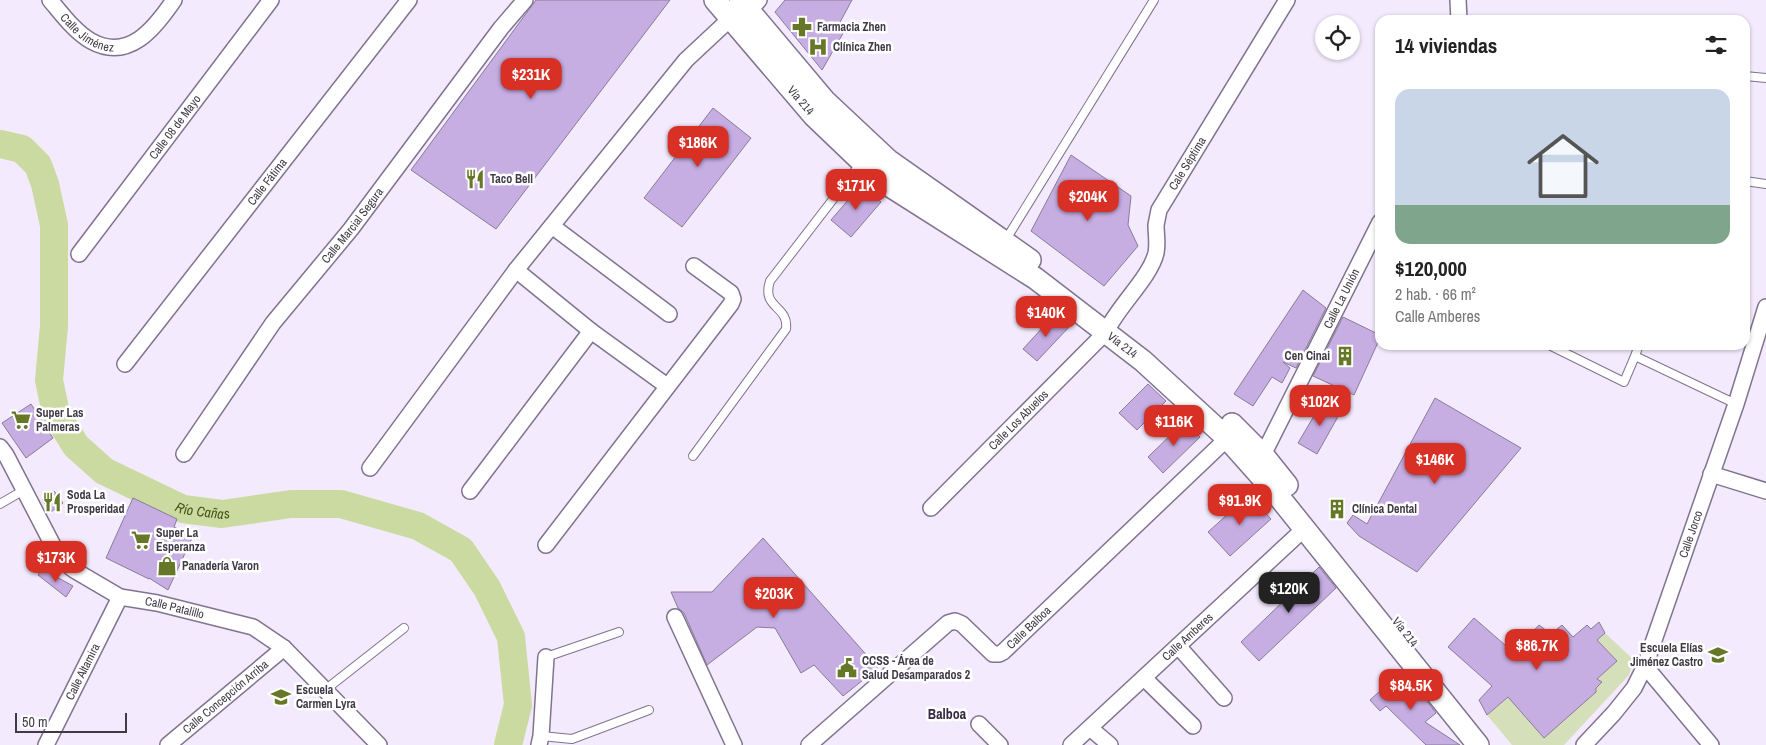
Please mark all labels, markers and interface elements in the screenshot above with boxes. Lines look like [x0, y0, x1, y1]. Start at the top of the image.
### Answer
street label: Calle Jiménez [57, 10, 114, 56]
map controls [1315, 15, 1360, 60]
button: locate [1315, 15, 1360, 60]
pharmacy icon: Farmacia Zhen [791, 16, 813, 38]
place label: Farmacia Zhen [817, 19, 886, 35]
text: 14 viviendas [1395, 31, 1497, 60]
icon: filters [1702, 31, 1730, 59]
hospital icon: Clínica Zhen [807, 36, 829, 58]
place label: Clínica Zhen [833, 39, 892, 55]
pin: $231K [496, 58, 566, 100]
text: $231K [512, 63, 550, 85]
street label: Vía 214 [784, 82, 818, 119]
street label: Calle 08 de Mayo [145, 92, 204, 163]
icon: home [1518, 121, 1608, 211]
pin: $186K [663, 126, 733, 168]
text: $186K [679, 131, 717, 153]
street label: Cale Séptima [1165, 133, 1210, 193]
street label: Calle Fátima [244, 155, 291, 209]
restaurant icon: Taco Bell [464, 168, 486, 190]
pin: $171K [821, 168, 891, 211]
place label: Taco Bell [490, 171, 533, 187]
text: $171K [837, 174, 875, 196]
pin: $204K [1053, 180, 1123, 222]
street label: Calle Marcial Segura [318, 184, 387, 267]
text: $204K [1069, 185, 1107, 207]
text: $120,000 [1395, 254, 1467, 283]
street label: Calle La Unión [1320, 266, 1363, 331]
text: 2 hab. · 66 m² [1395, 283, 1476, 305]
pin: $140K [1011, 296, 1081, 338]
text: $140K [1027, 301, 1065, 323]
text: Calle Amberes [1395, 305, 1480, 327]
street label: Vía 214 [1104, 329, 1141, 362]
building icon: Cen Cinai [1334, 345, 1356, 367]
place label: Cen Cinai [1285, 348, 1330, 364]
pin: $102K [1285, 384, 1355, 427]
street label: Calle Los Abuelos [985, 386, 1052, 454]
text: $102K [1301, 390, 1339, 412]
pin: $116K [1139, 404, 1209, 447]
place label: Super Las Palmeras [36, 405, 84, 435]
supermarket icon: Super Las Palmeras [10, 409, 32, 431]
text: $116K [1155, 410, 1193, 432]
pin: $146K [1400, 442, 1470, 485]
text: $146K [1416, 448, 1454, 470]
pin: $91.9K [1199, 484, 1281, 526]
place label: Soda La Prosperidad [67, 487, 124, 517]
text: $91.9K [1219, 489, 1261, 511]
restaurant icon: Soda La Prosperidad [41, 491, 63, 513]
water label: Río Cañas [172, 498, 231, 523]
building icon: Clínica Dental [1326, 498, 1348, 520]
place label: Clínica Dental [1352, 501, 1417, 517]
street label: Calle Jorco [1675, 508, 1706, 560]
place label: Super La Esperanza [156, 525, 206, 555]
supermarket icon: Super La Esperanza [130, 529, 152, 551]
pin: $173K [21, 540, 91, 583]
text: $173K [37, 546, 75, 568]
shop icon: Panadería Varon [156, 555, 178, 577]
place label: Panadería Varon [182, 558, 259, 574]
pin: $120K [1254, 572, 1324, 614]
pin: $203K [739, 576, 809, 619]
text: $120K [1270, 577, 1308, 599]
text: $203K [755, 582, 793, 604]
street label: Calle Patalillo [144, 593, 206, 622]
street label: Calle Balboa [1003, 602, 1055, 653]
street label: Calle Amberes [1159, 609, 1217, 665]
street label: Vía 214 [1388, 614, 1422, 651]
pin: $86.7K [1496, 628, 1578, 671]
text: $86.7K [1516, 634, 1558, 656]
street label: Calle Altamira [62, 640, 104, 703]
place label: Escuela Elías Jiménez Castro [1630, 640, 1704, 670]
school or university icon: Escuela Elías Jiménez Castro [1707, 644, 1729, 666]
place label: CCSS - Área de Salud Desamparados 2 [862, 653, 971, 683]
street label: Calle Concepción Arriba [179, 656, 272, 737]
public building icon: CCSS - Área de Salud Desamparados 2 [836, 657, 858, 679]
pin: $84.5K [1370, 668, 1452, 711]
text: $84.5K [1390, 674, 1432, 696]
place label: Escuela Carmen Lyra [296, 682, 356, 712]
school or university icon: Escuela Carmen Lyra [270, 686, 292, 708]
district label: Balboa [928, 705, 967, 723]
scale bar [15, 710, 128, 733]
text: 50 m [22, 713, 48, 731]

